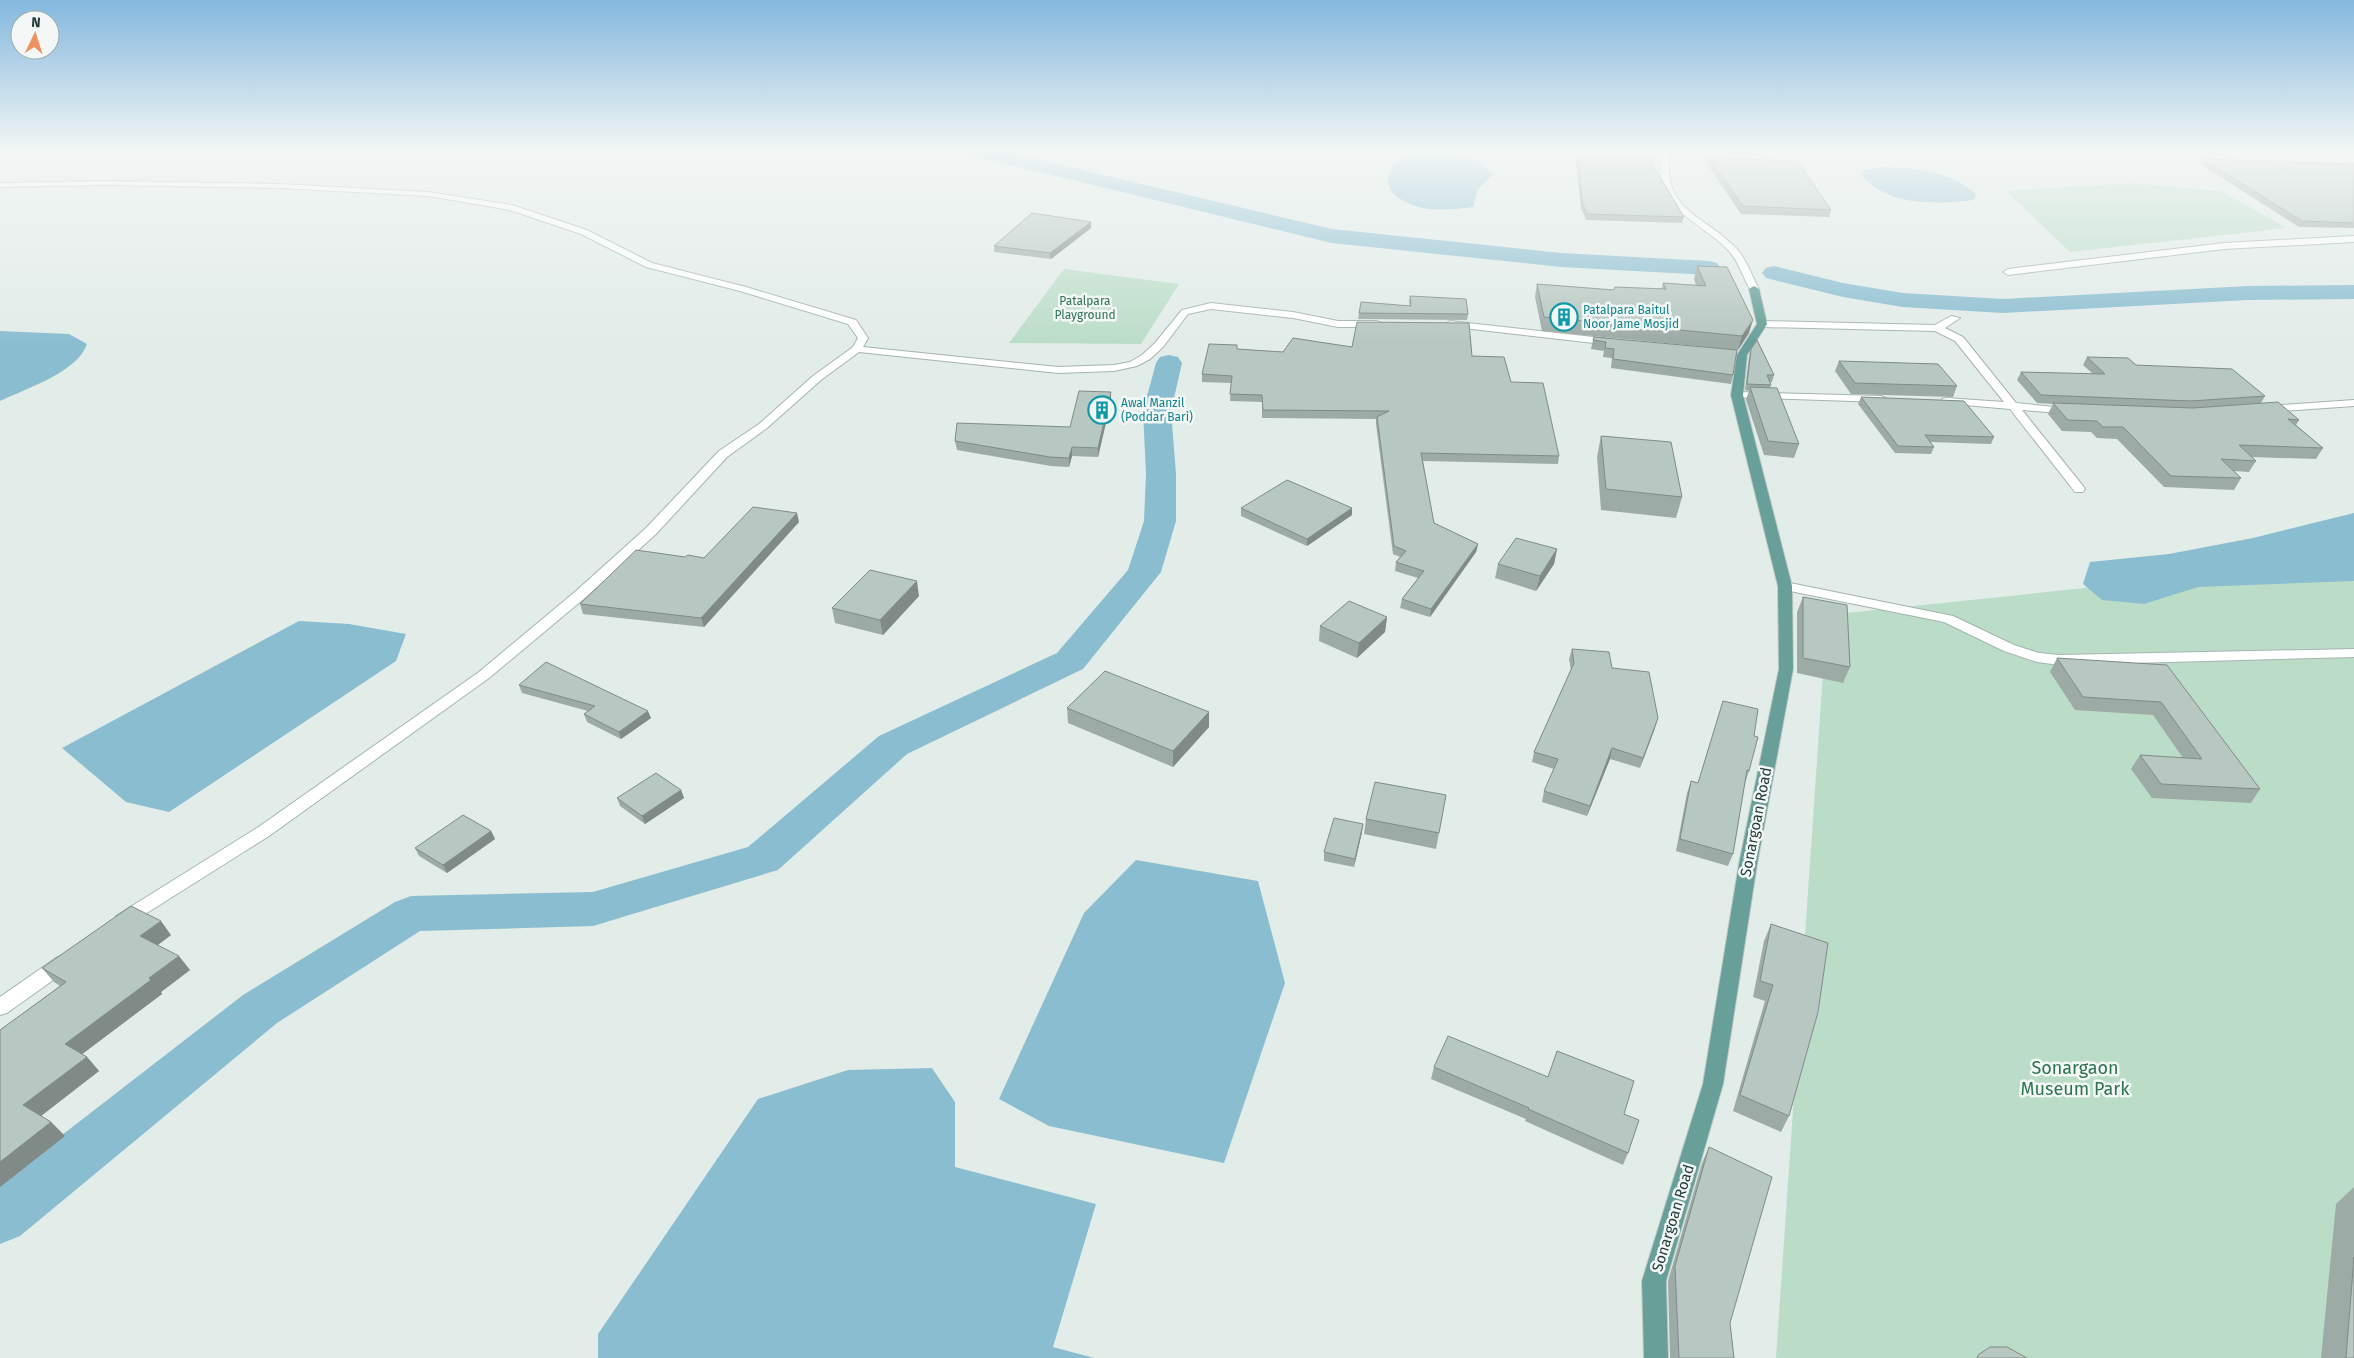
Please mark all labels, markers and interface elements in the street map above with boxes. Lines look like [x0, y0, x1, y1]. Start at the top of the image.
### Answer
north arrow [10, 10, 60, 60]
text: N [31, 14, 41, 31]
park label: Patalpara Playground [1054, 294, 1116, 322]
building icon: Patalpara Baitul Noor Jame Mosjid [1549, 302, 1579, 332]
place label: Patalpara Baitul Noor Jame Mosjid [1583, 303, 1679, 331]
building icon: Awal Manzil (Poddar Bari) [1087, 395, 1117, 425]
place label: Awal Manzil (Poddar Bari) [1121, 396, 1193, 424]
street label: Sonargoan Road [1737, 766, 1775, 878]
park label: Sonargaon Museum Park [2021, 1057, 2130, 1100]
street label: Sonargoan Road [1648, 1162, 1698, 1274]

